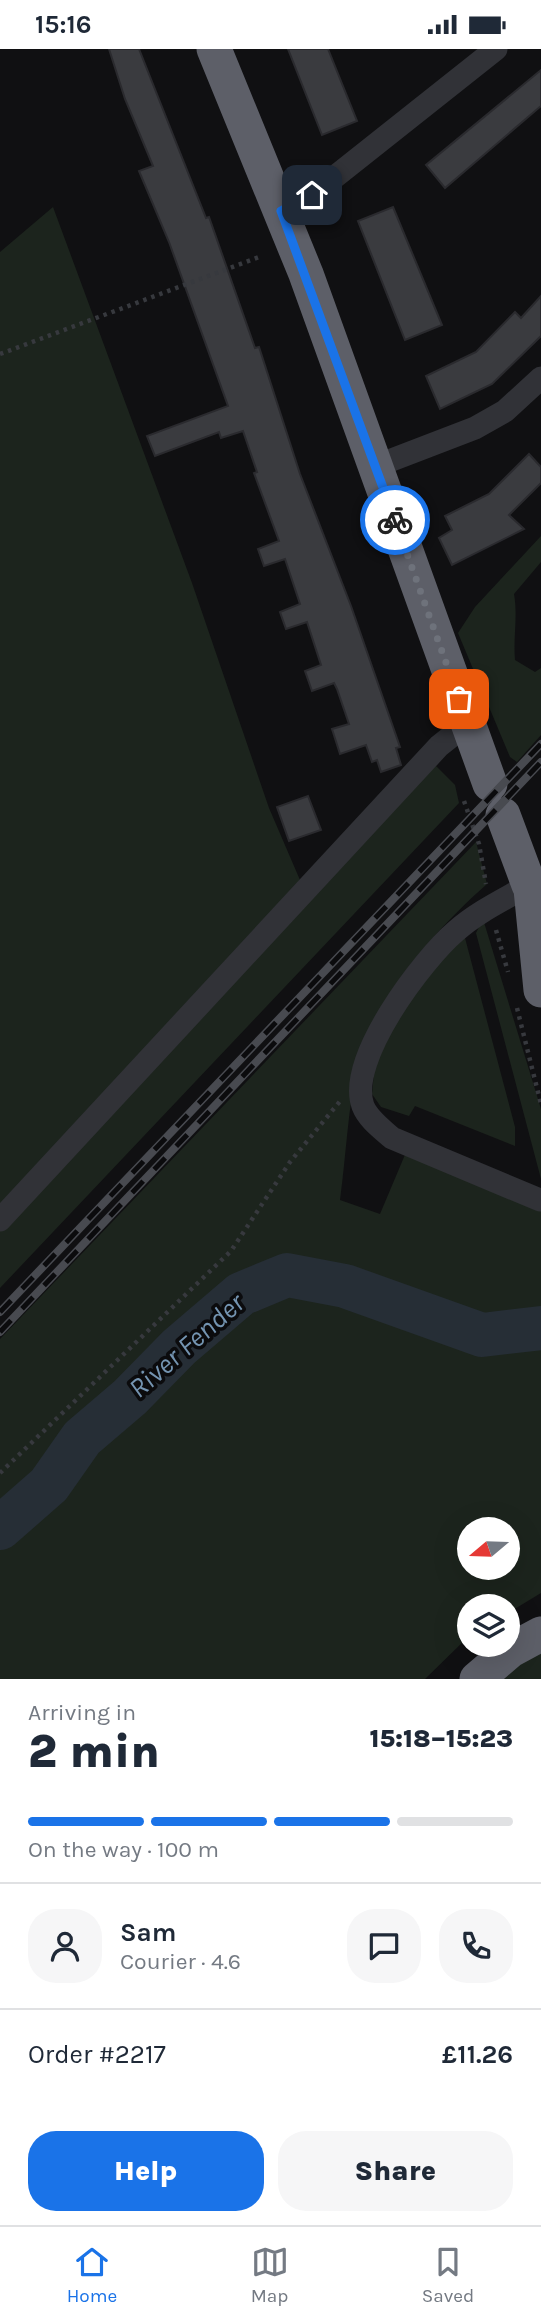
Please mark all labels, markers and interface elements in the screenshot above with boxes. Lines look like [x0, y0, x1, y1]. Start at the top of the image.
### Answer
text: 15:16 [35, 9, 91, 40]
pin [282, 165, 342, 225]
icon: home [293, 176, 331, 214]
courier [360, 485, 430, 555]
icon: bike [376, 501, 414, 539]
pin [429, 669, 489, 729]
icon: bag [440, 680, 478, 718]
water label: River Fender [122, 1285, 252, 1405]
north arrow [457, 1517, 520, 1580]
map controls [457, 1517, 520, 1657]
button: layers [457, 1594, 520, 1657]
text: Arriving in [28, 1699, 136, 1726]
text: 15:18–15:23 [369, 1723, 513, 1754]
text: 2 min [28, 1725, 160, 1779]
text: On the way · 100 m [28, 1836, 219, 1863]
button: person [28, 1909, 102, 1983]
button: chat [347, 1909, 421, 1983]
button: phone [439, 1909, 513, 1983]
text: Sam [120, 1917, 176, 1948]
text: Courier · 4.6 [120, 1948, 241, 1975]
text: Order #2217 [28, 2039, 166, 2070]
text: £11.26 [442, 2039, 513, 2070]
button: Help [28, 2131, 264, 2211]
button: Share [278, 2131, 513, 2211]
tab: Home [67, 2243, 117, 2307]
tab: Map [251, 2243, 289, 2307]
tab: Saved [422, 2243, 474, 2307]

